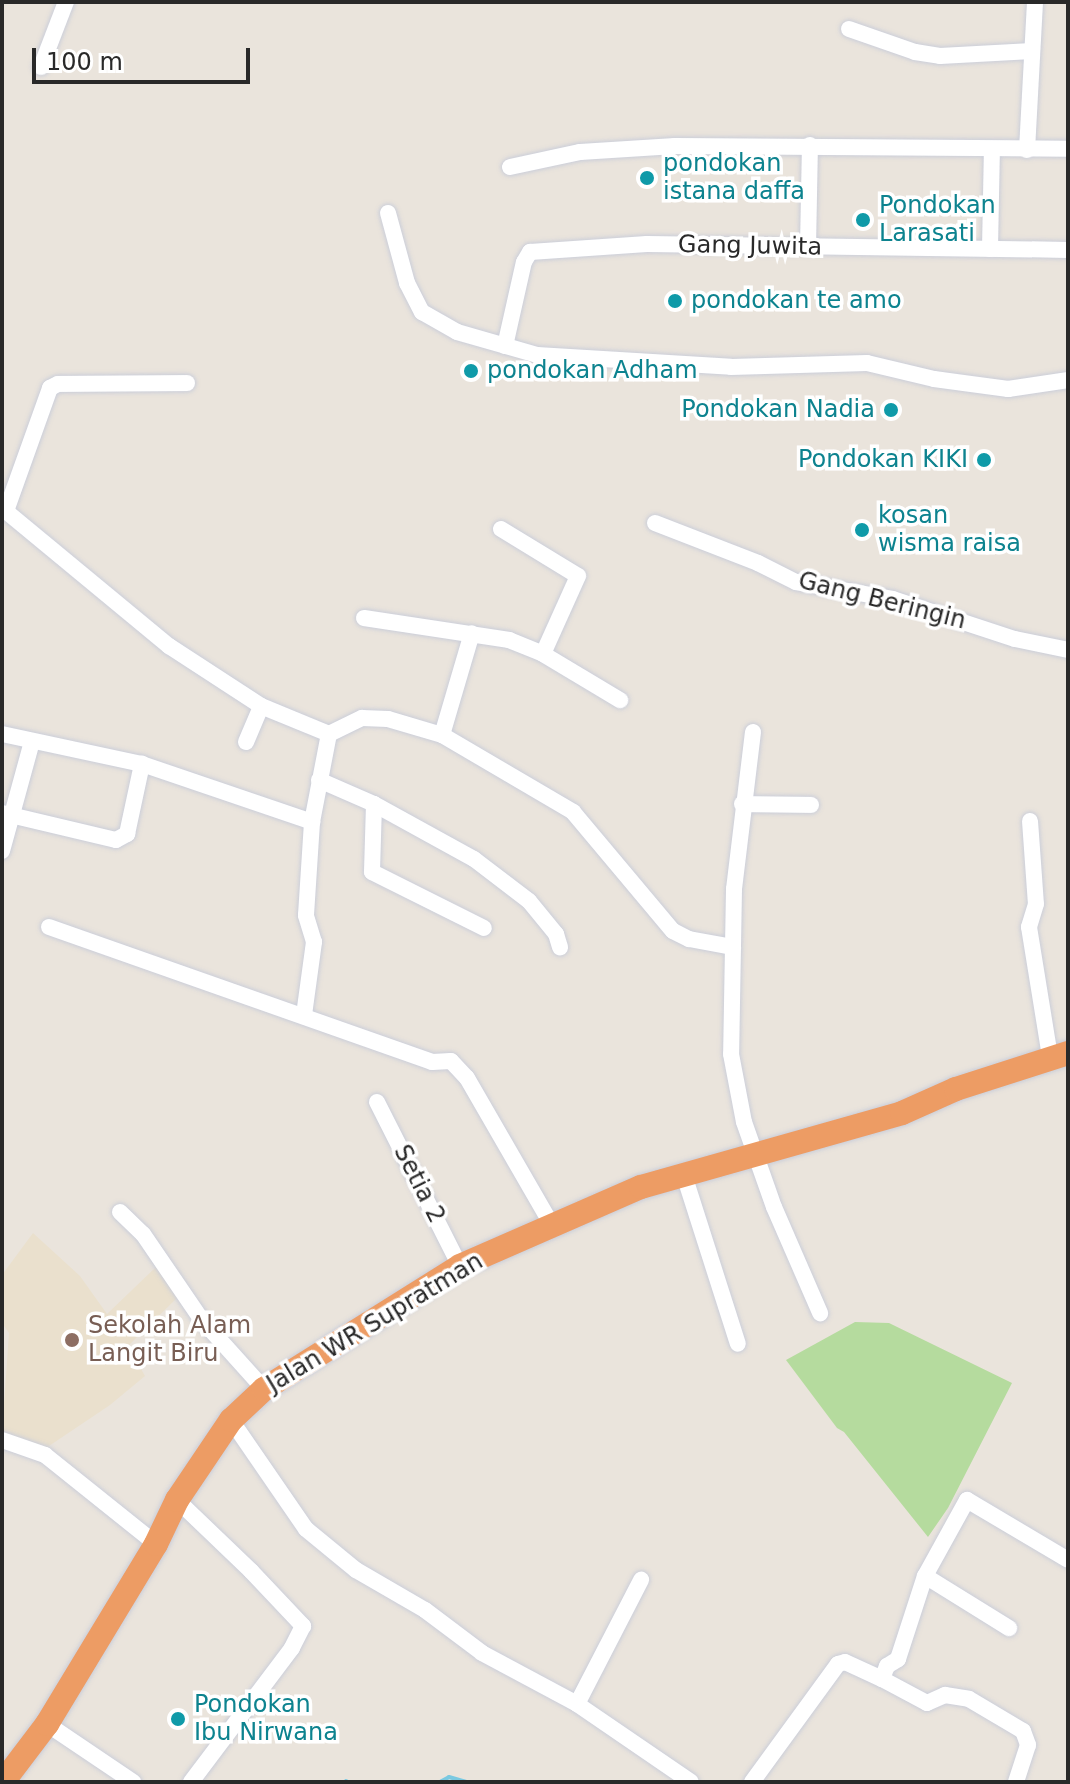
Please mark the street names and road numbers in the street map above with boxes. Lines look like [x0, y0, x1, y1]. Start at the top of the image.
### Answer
street label: Gang Juwita [678, 230, 822, 262]
street label: Gang Beringin [795, 566, 969, 636]
street label: Setia 2 [387, 1140, 451, 1228]
street label: Jalan WR Supratman [262, 1247, 488, 1399]

